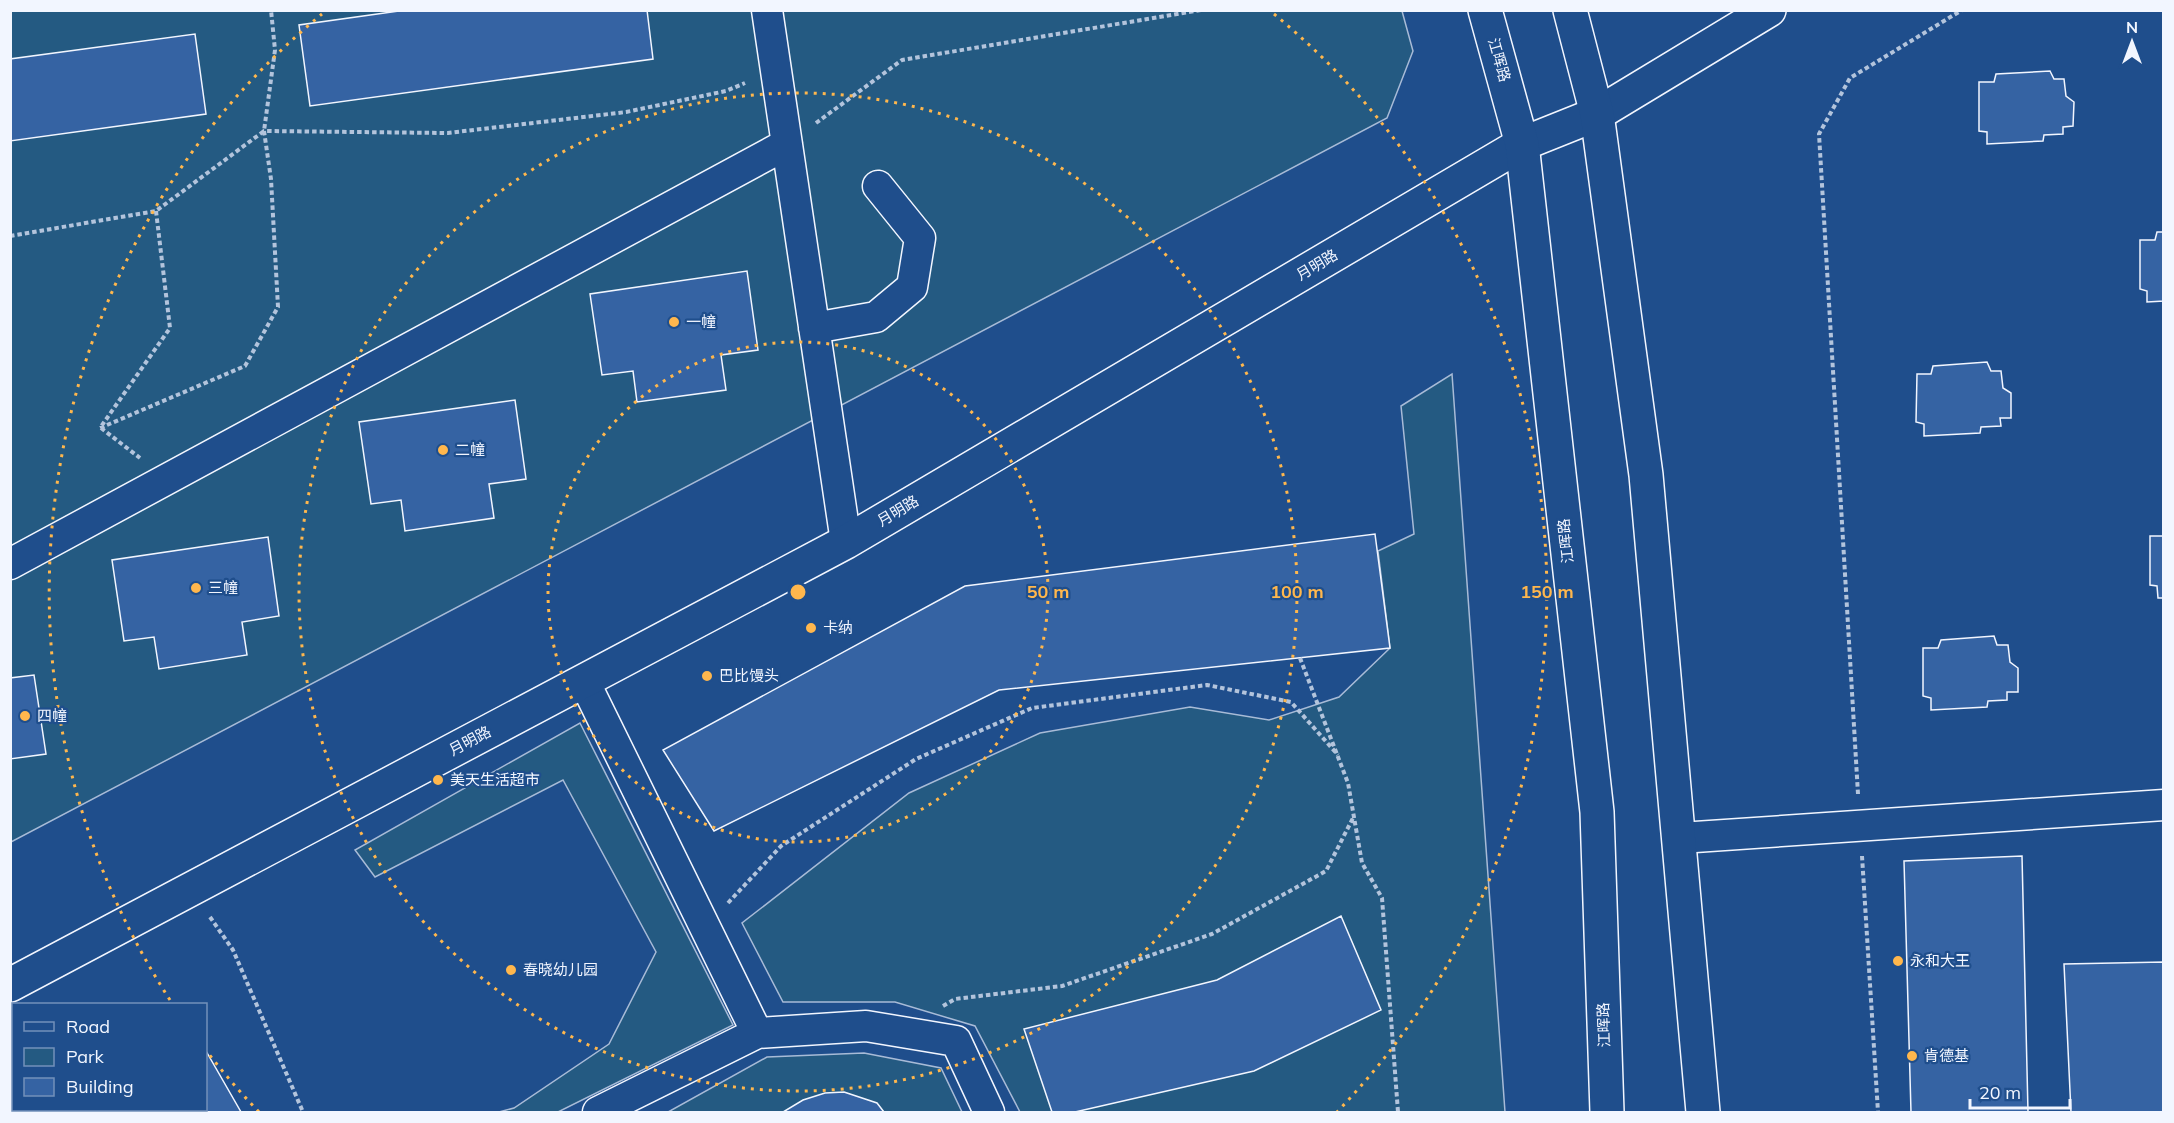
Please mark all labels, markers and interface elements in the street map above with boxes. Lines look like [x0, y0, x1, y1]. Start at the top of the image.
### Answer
north arrow [2102, 12, 2162, 72]
text: N [2126, 17, 2138, 37]
street label: 江晖路 [1484, 36, 1515, 84]
street label: 月明路 [1293, 245, 1341, 284]
place label: 一幢 [686, 312, 716, 331]
marker: 一幢 [667, 315, 681, 329]
place label: 二幢 [455, 440, 485, 459]
marker: 二幢 [436, 443, 450, 457]
street label: 月明路 [874, 491, 922, 530]
street label: 江晖路 [1554, 518, 1577, 564]
place label: 三幢 [208, 578, 238, 597]
text: 50 m [1027, 580, 1069, 603]
text: 100 m [1270, 580, 1324, 603]
text: 150 m [1520, 580, 1574, 603]
marker: 三幢 [189, 581, 203, 595]
centre of rings [788, 582, 808, 602]
place label: 卡纳 [823, 618, 853, 637]
marker: 卡纳 [804, 621, 818, 635]
place label: 巴比馒头 [719, 666, 779, 685]
marker: 巴比馒头 [700, 669, 714, 683]
place label: 四幢 [37, 706, 67, 725]
marker: 四幢 [18, 709, 32, 723]
street label: 月明路 [445, 722, 494, 760]
place label: 美天生活超市 [450, 770, 540, 789]
marker: 美天生活超市 [431, 773, 445, 787]
place label: 永和大王 [1910, 951, 1970, 970]
marker: 永和大王 [1891, 954, 1905, 968]
place label: 春晓幼儿园 [523, 960, 598, 979]
marker: 春晓幼儿园 [504, 963, 518, 977]
street label: 江晖路 [1593, 1002, 1614, 1048]
legend [12, 1003, 207, 1111]
text: Road [66, 1015, 110, 1038]
text: Park [66, 1045, 105, 1068]
place label: 肯德基 [1924, 1046, 1969, 1065]
marker: 肯德基 [1905, 1049, 1919, 1063]
scale bar [1970, 1072, 2070, 1110]
text: Building [66, 1075, 134, 1098]
text: 20 m [1979, 1081, 2021, 1104]

